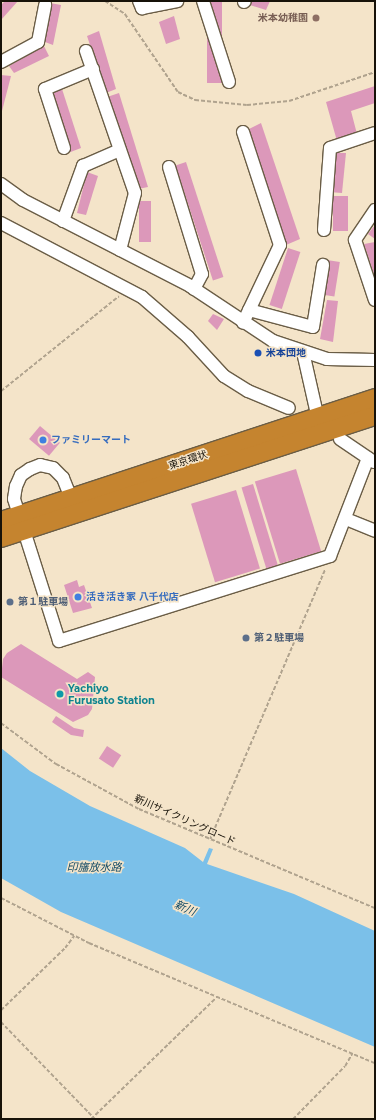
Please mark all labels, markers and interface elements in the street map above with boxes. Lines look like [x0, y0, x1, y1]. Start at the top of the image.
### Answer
place label: 米本幼稚園 [258, 12, 308, 24]
marker: 米本幼稚園 [311, 13, 321, 23]
place label: 米本団地 [266, 347, 306, 359]
marker: 米本団地 [253, 348, 263, 358]
place label: ファミリーマート [51, 434, 131, 446]
marker: ファミリーマート [38, 435, 48, 445]
street label: 東京環状 [167, 448, 209, 472]
place label: 活き活き家 八千代店 [86, 591, 179, 603]
marker: 活き活き家 八千代店 [73, 592, 83, 602]
place label: 第１駐車場 [18, 596, 68, 608]
marker: 第１駐車場 [5, 597, 15, 607]
place label: 第２駐車場 [254, 632, 304, 644]
marker: 第２駐車場 [241, 633, 251, 643]
place label: Yachiyo Furusato Station [68, 682, 155, 706]
marker: Yachiyo Furusato Station [55, 689, 65, 699]
street label: 新川サイクリングロード [132, 792, 238, 848]
water label: 印旛放水路 [67, 860, 121, 874]
water label: 新川 [172, 898, 198, 918]

